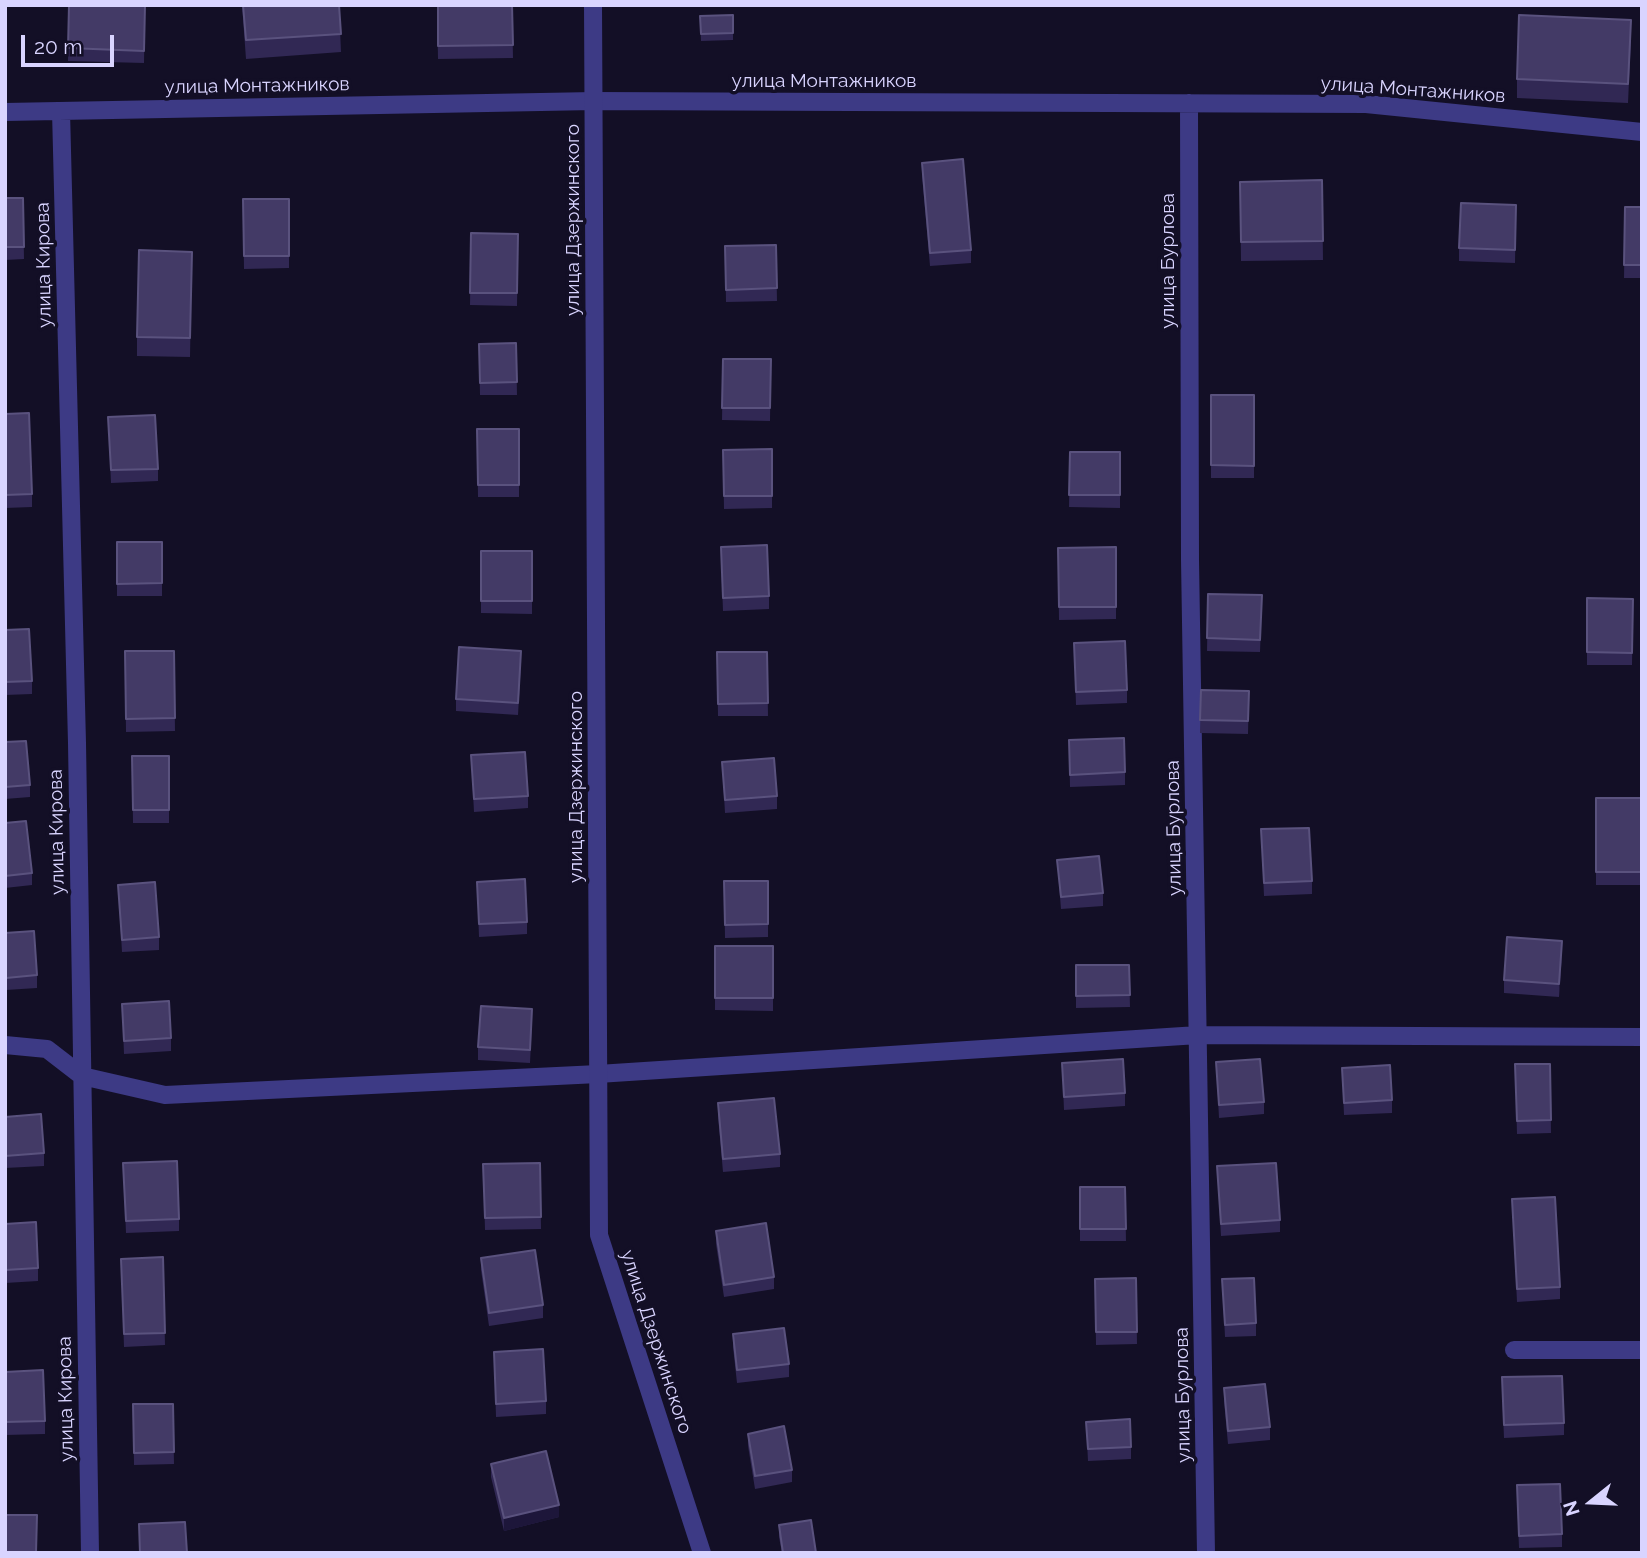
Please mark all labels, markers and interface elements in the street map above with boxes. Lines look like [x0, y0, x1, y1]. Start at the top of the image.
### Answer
scale bar [24, 21, 117, 65]
text: 20 m [34, 34, 82, 59]
street label: улица Монтажников [731, 70, 917, 92]
street label: улица Монтажников [1320, 72, 1506, 108]
street label: улица Монтажников [164, 73, 350, 99]
street label: улица Дзержинского [562, 124, 584, 316]
street label: улица Бурлова [1157, 193, 1179, 329]
street label: улица Кирова [32, 202, 56, 328]
street label: улица Дзержинского [565, 691, 587, 883]
street label: улица Бурлова [1161, 760, 1187, 896]
street label: улица Кирова [45, 769, 69, 895]
street label: улица Дзержинского [616, 1247, 696, 1437]
street label: улица Бурлова [1170, 1327, 1196, 1463]
street label: улица Кирова [54, 1336, 78, 1462]
north arrow [1556, 1467, 1626, 1537]
text: N [1558, 1498, 1584, 1519]

